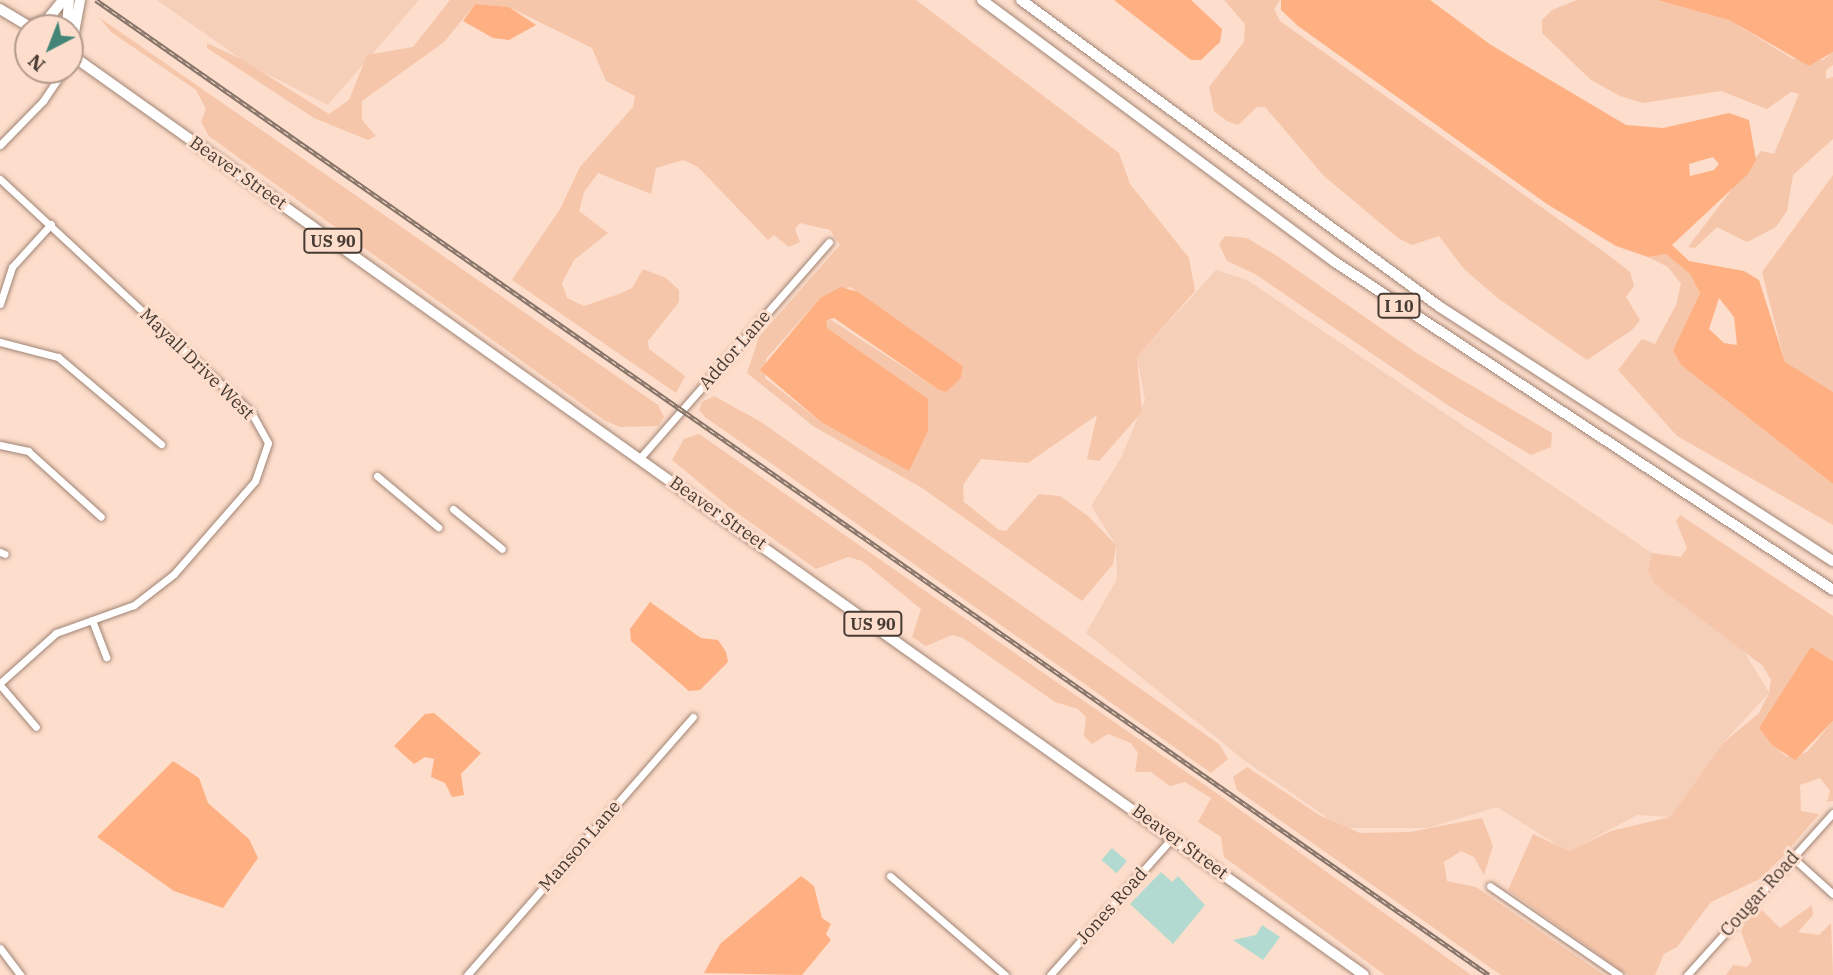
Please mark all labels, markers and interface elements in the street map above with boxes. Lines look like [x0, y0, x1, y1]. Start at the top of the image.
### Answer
north arrow [14, 14, 84, 84]
text: N [23, 49, 50, 77]
street label: Beaver Street [185, 132, 291, 214]
road number: US 90 [303, 229, 363, 254]
road number: I 10 [1376, 294, 1422, 318]
street label: Mayall Drive West [135, 304, 259, 424]
street label: Addor Lane [695, 306, 775, 394]
street label: Beaver Street [665, 472, 771, 554]
road number: US 90 [843, 611, 903, 636]
street label: Manson Lane [535, 796, 625, 896]
street label: Beaver Street [1128, 800, 1232, 884]
street label: Cougar Road [1716, 847, 1804, 941]
street label: Jones Road [1072, 863, 1152, 949]

